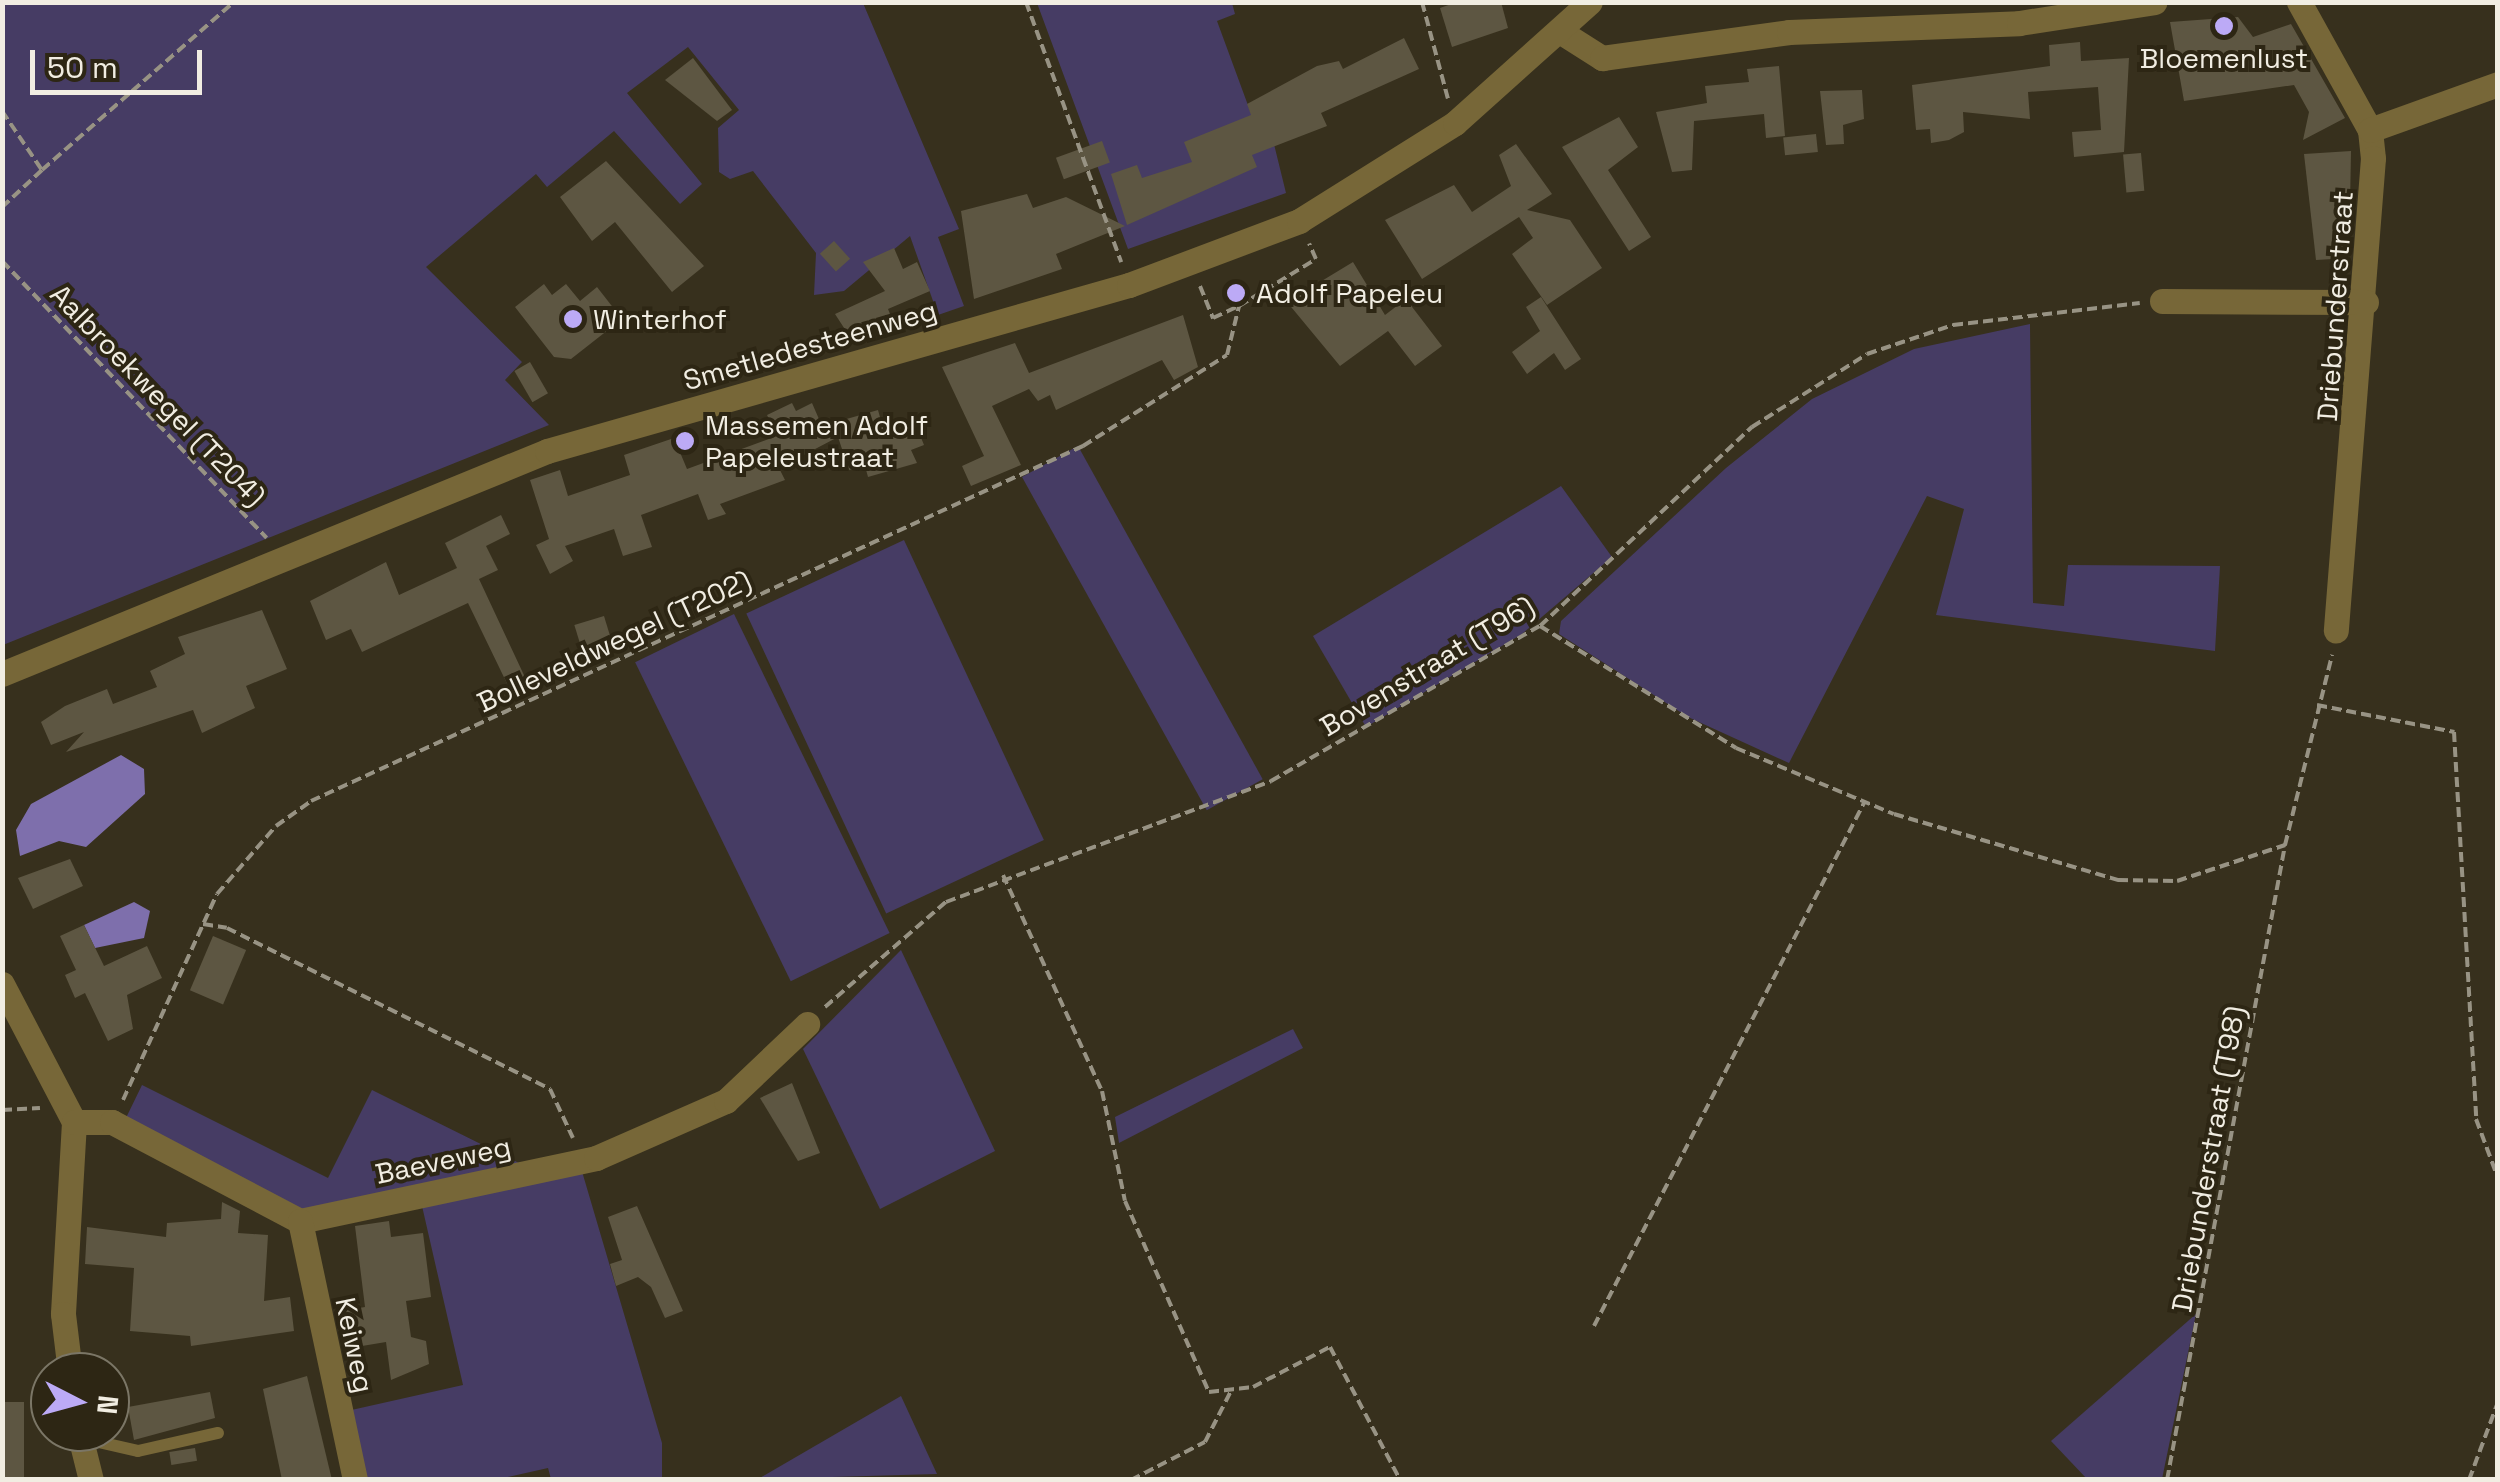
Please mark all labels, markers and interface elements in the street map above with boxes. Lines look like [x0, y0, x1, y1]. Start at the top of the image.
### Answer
marker: Bloemenlust [2213, 15, 2235, 37]
scale bar [35, 30, 208, 92]
place label: Bloemenlust [2140, 41, 2308, 75]
text: 50 m [47, 48, 118, 87]
street label: Driebunderstraat [2310, 189, 2360, 423]
place label: Adolf Papeleu [1256, 276, 1443, 310]
street label: Aalbroekwegel (T204) [43, 277, 273, 513]
marker: Adolf Papeleu [1225, 282, 1247, 304]
street label: Smetledesteenweg [679, 293, 941, 397]
place label: Winterhof [593, 302, 727, 336]
marker: Winterhof [562, 308, 584, 330]
place label: Massemen Adolf Papeleustraat [705, 408, 929, 474]
marker: Massemen Adolf Papeleustraat [674, 430, 696, 452]
street label: Bolleveldwegel (T202) [472, 563, 756, 719]
street label: Bovenstraat (T96) [1314, 589, 1540, 743]
street label: Driebunderstraat (T98) [2164, 1003, 2252, 1315]
street label: Baeveweg [372, 1129, 514, 1191]
street label: Keiweg [329, 1294, 381, 1396]
north arrow [30, 1352, 130, 1452]
text: N [89, 1394, 127, 1416]

